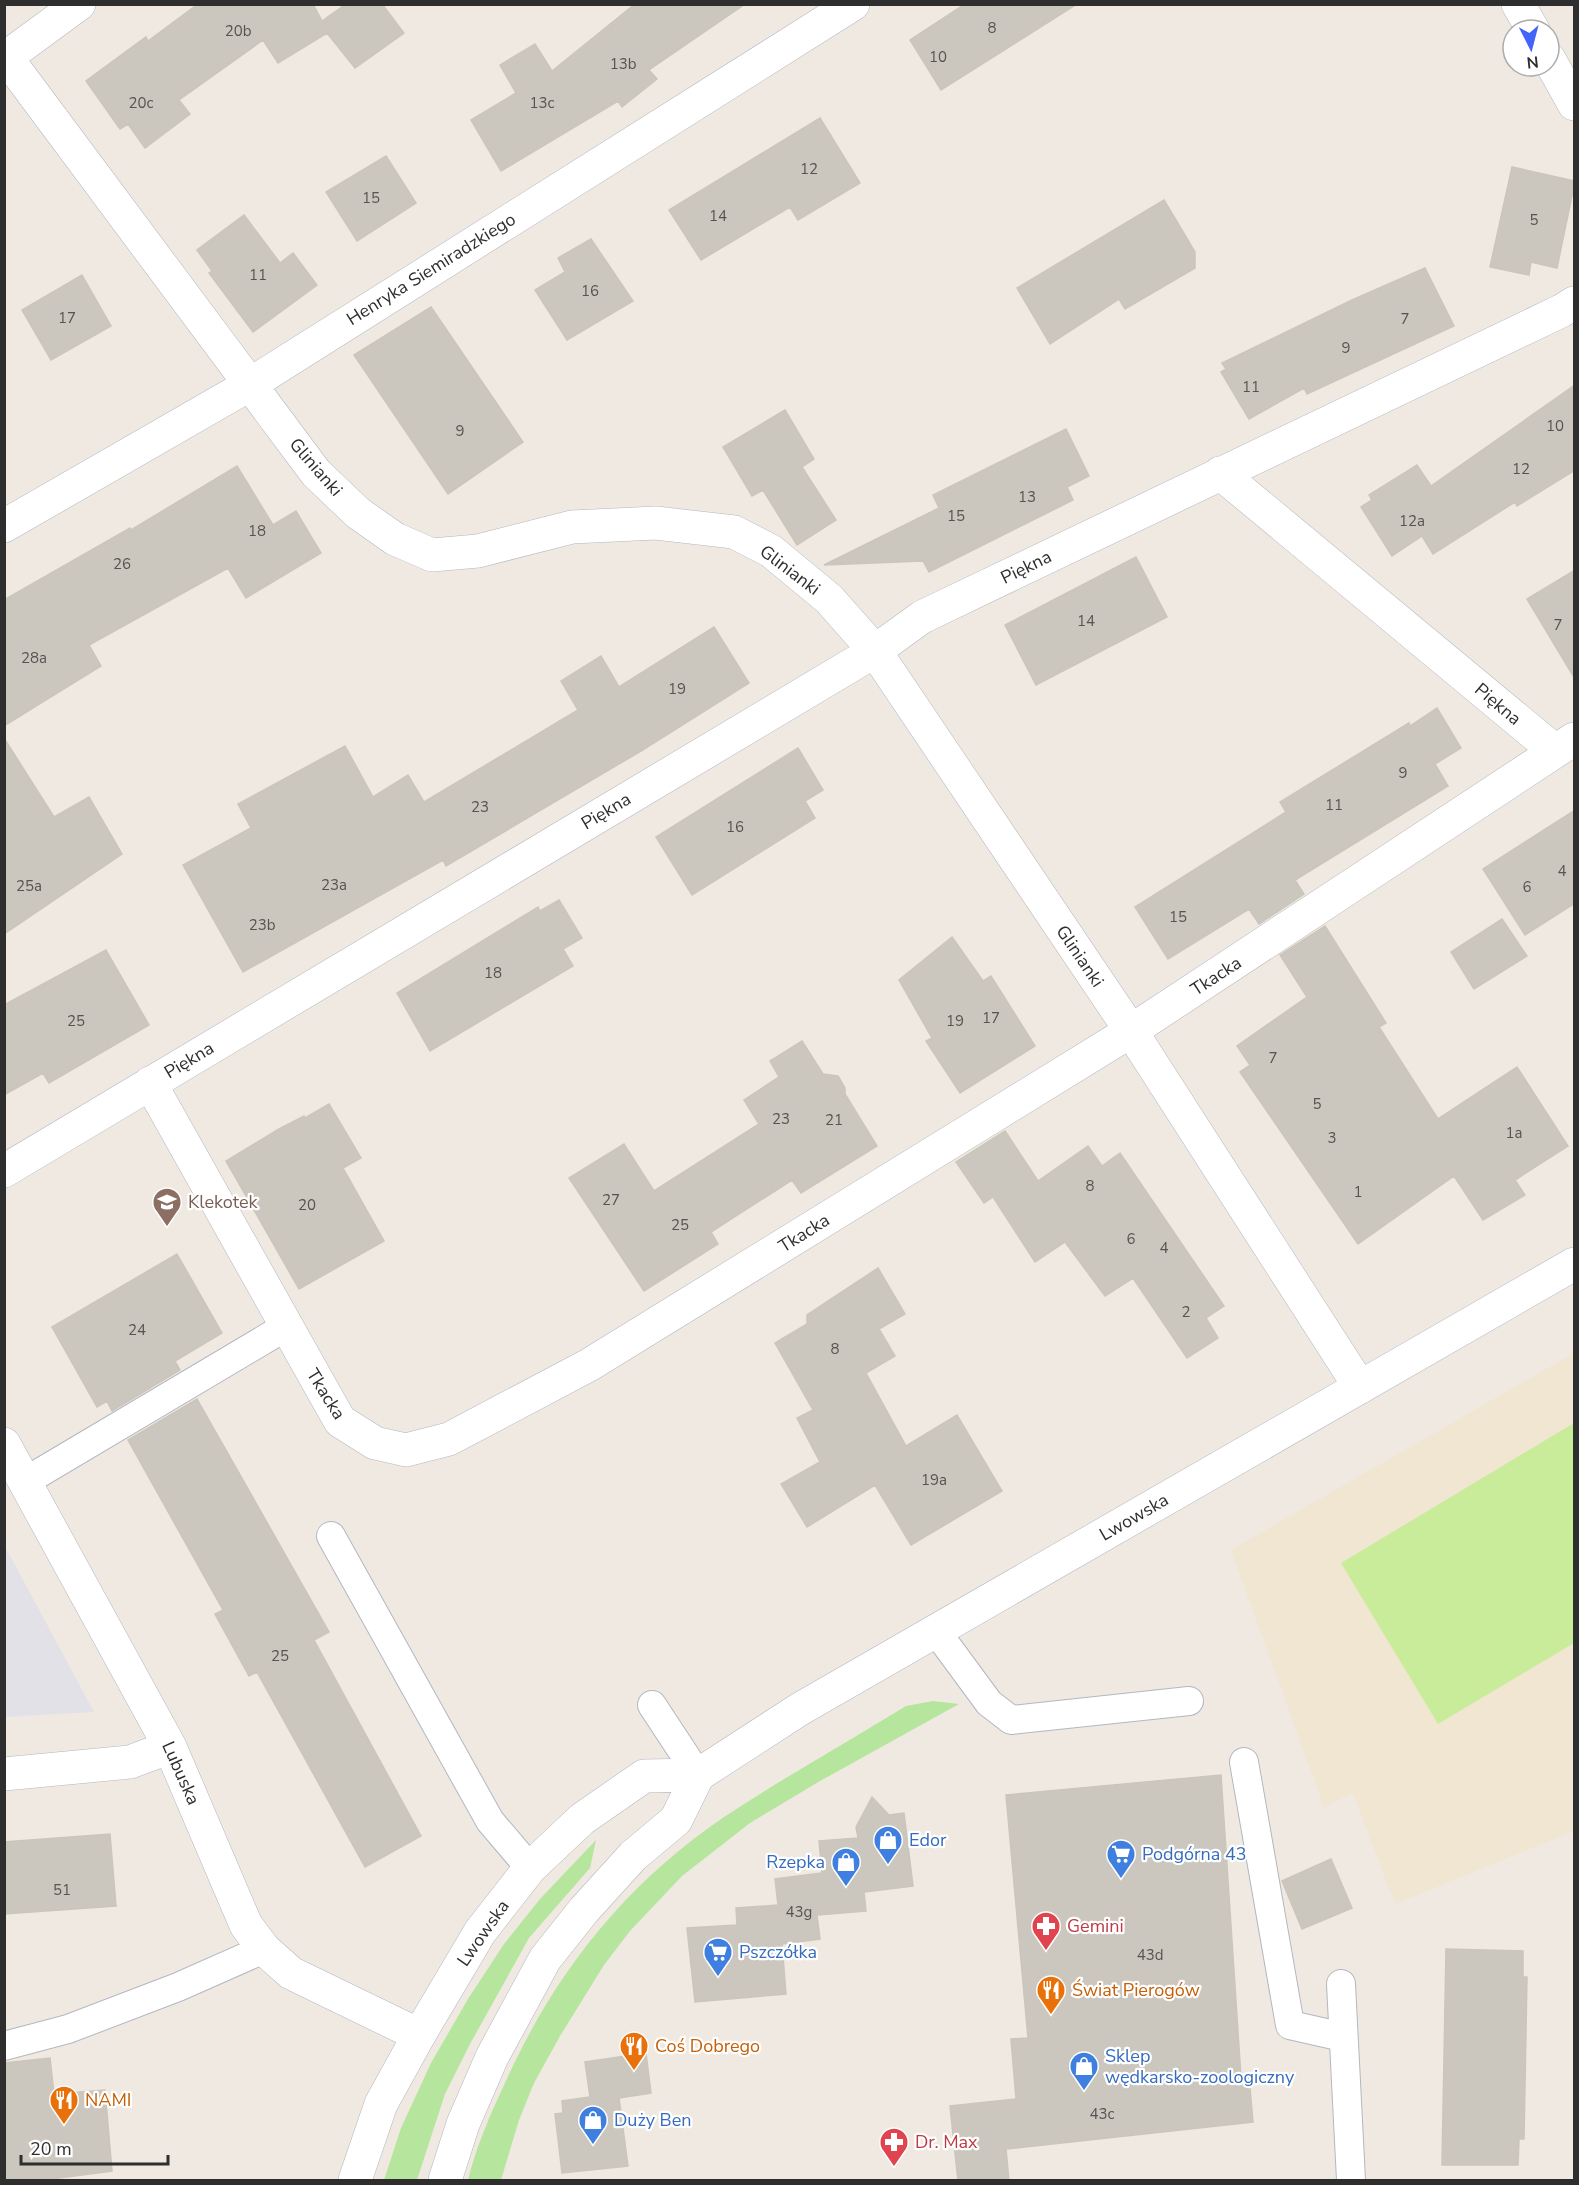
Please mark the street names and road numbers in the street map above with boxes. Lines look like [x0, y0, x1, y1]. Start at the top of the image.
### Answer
street label: Henryka Siemiradzkiego [342, 207, 520, 331]
street label: Glinianki [284, 433, 348, 501]
street label: Glinianki [755, 539, 825, 601]
street label: Piękna [997, 544, 1055, 590]
street label: Piękna [1470, 677, 1526, 731]
street label: Piękna [577, 787, 635, 835]
street label: Glinianki [1051, 920, 1109, 992]
street label: Tkacka [1186, 951, 1246, 1001]
street label: Piękna [160, 1036, 218, 1084]
street label: Tkacka [774, 1208, 834, 1258]
street label: Tkacka [301, 1364, 351, 1424]
street label: Lwowska [1095, 1488, 1173, 1546]
street label: Lubuska [156, 1737, 206, 1809]
street label: Lwowska [451, 1895, 515, 1971]

